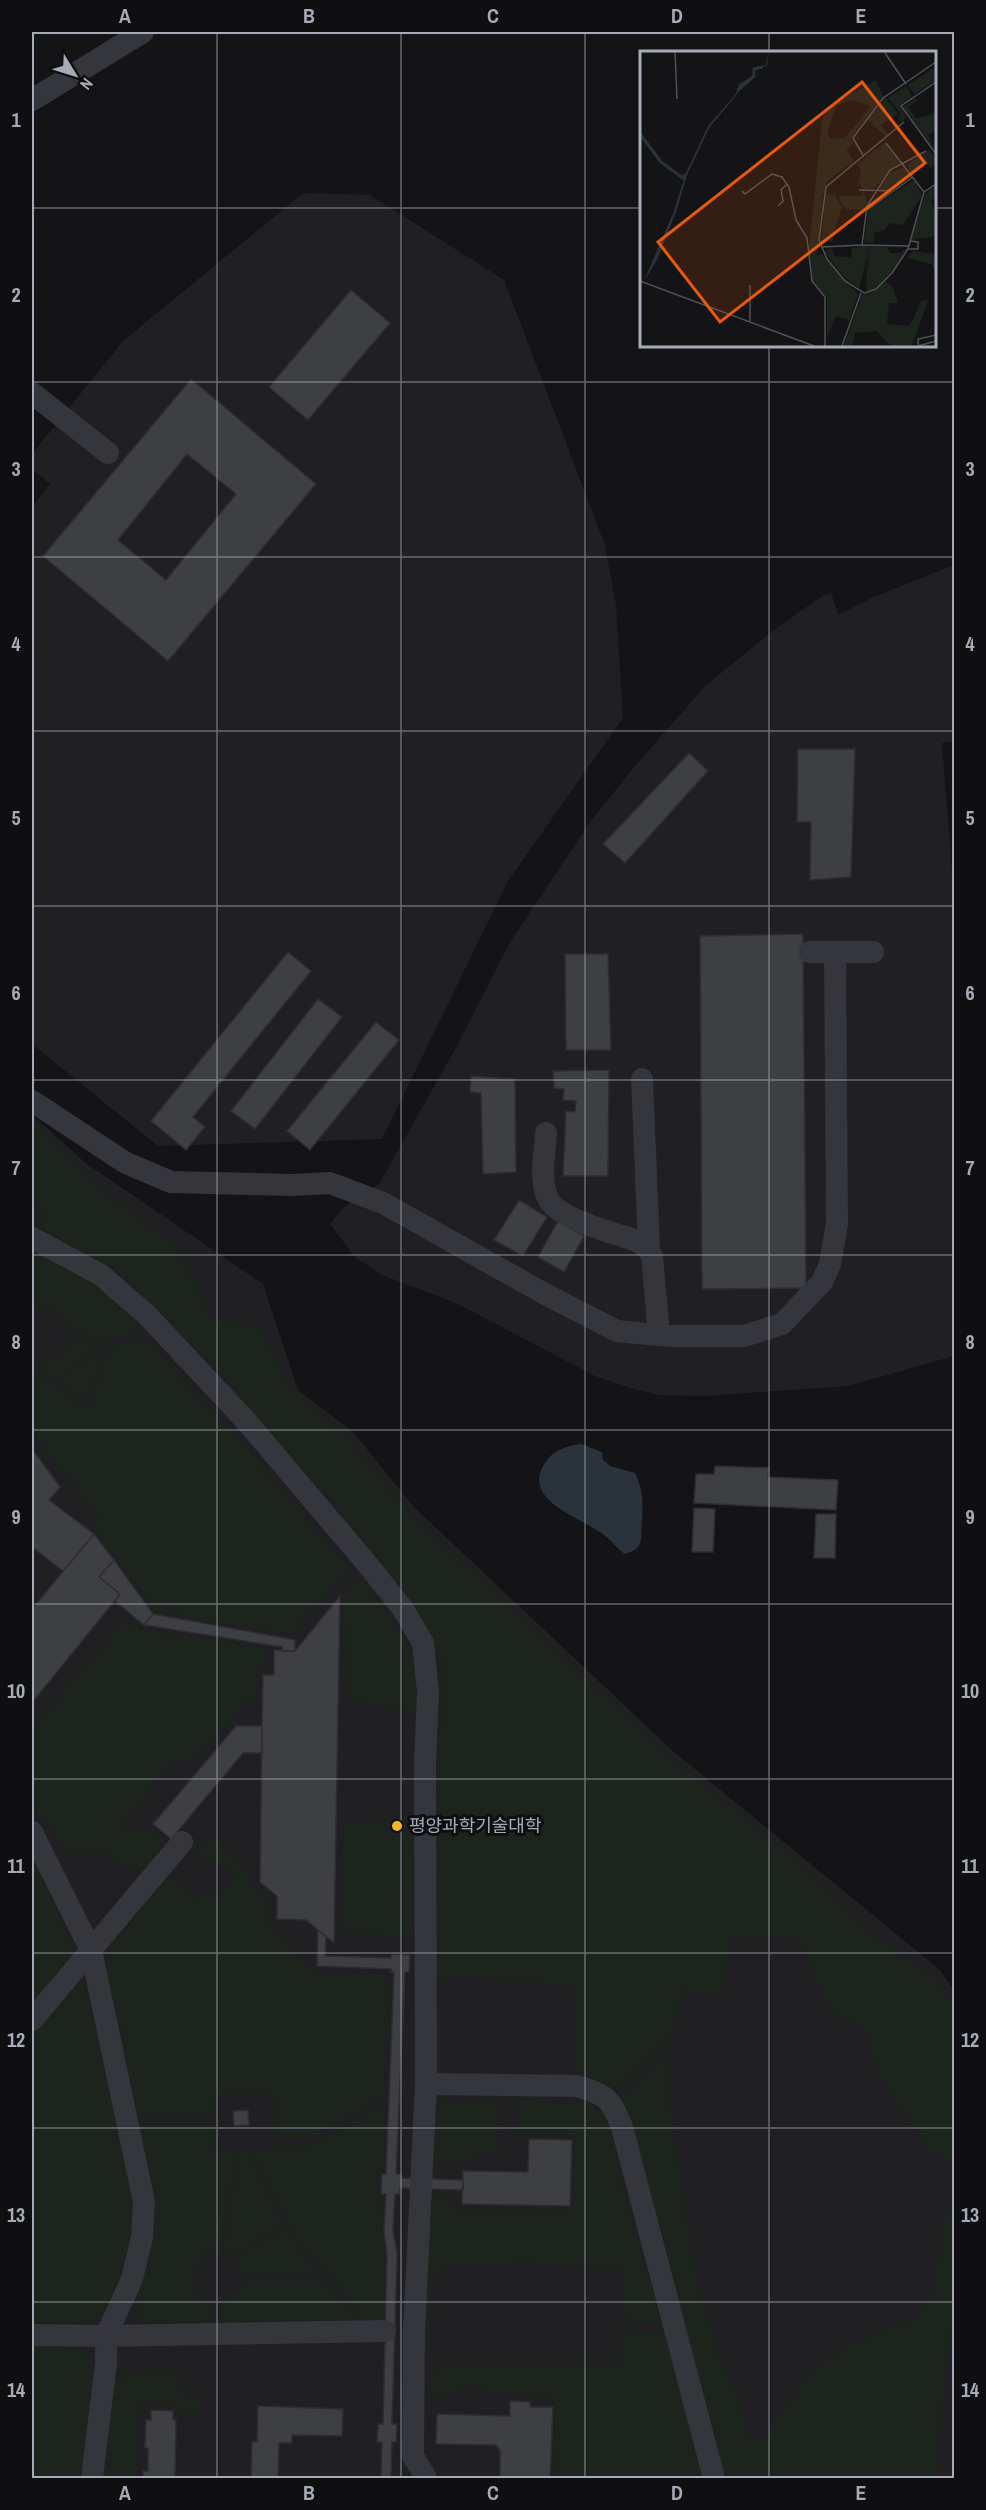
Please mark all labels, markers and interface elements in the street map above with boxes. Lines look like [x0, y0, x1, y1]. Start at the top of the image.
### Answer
text: A [119, 2, 131, 29]
text: B [303, 2, 315, 29]
text: C [487, 2, 499, 29]
text: D [671, 2, 683, 29]
text: E [856, 2, 867, 29]
north arrow [45, 45, 105, 105]
inset map [640, 51, 935, 346]
text: N [75, 74, 98, 95]
text: 1 [11, 106, 21, 133]
text: 1 [965, 106, 975, 133]
text: 2 [11, 281, 21, 308]
text: 2 [965, 281, 975, 308]
text: 3 [11, 455, 21, 482]
text: 3 [965, 455, 975, 482]
text: 4 [11, 630, 21, 657]
text: 4 [965, 630, 975, 657]
text: 5 [11, 804, 21, 831]
text: 5 [965, 804, 975, 831]
text: 6 [11, 979, 21, 1006]
text: 6 [965, 979, 975, 1006]
text: 7 [11, 1154, 21, 1181]
text: 7 [965, 1154, 975, 1181]
text: 8 [11, 1328, 21, 1355]
text: 8 [965, 1328, 975, 1355]
text: 9 [11, 1503, 21, 1530]
text: 9 [965, 1503, 975, 1530]
text: 10 [7, 1677, 25, 1704]
text: 10 [961, 1677, 979, 1704]
place label: 평양과학기술대학 [409, 1813, 541, 1838]
marker: 평양과학기술대학 [390, 1819, 404, 1833]
text: 11 [7, 1852, 26, 1879]
text: 11 [961, 1852, 980, 1879]
text: 12 [7, 2026, 25, 2053]
text: 12 [961, 2026, 979, 2053]
text: 13 [7, 2201, 25, 2228]
text: 13 [961, 2201, 979, 2228]
text: 14 [7, 2376, 25, 2403]
text: 14 [961, 2376, 979, 2403]
text: A [119, 2479, 131, 2506]
text: B [303, 2479, 315, 2506]
text: C [487, 2479, 499, 2506]
text: D [671, 2479, 683, 2506]
text: E [856, 2479, 867, 2506]

